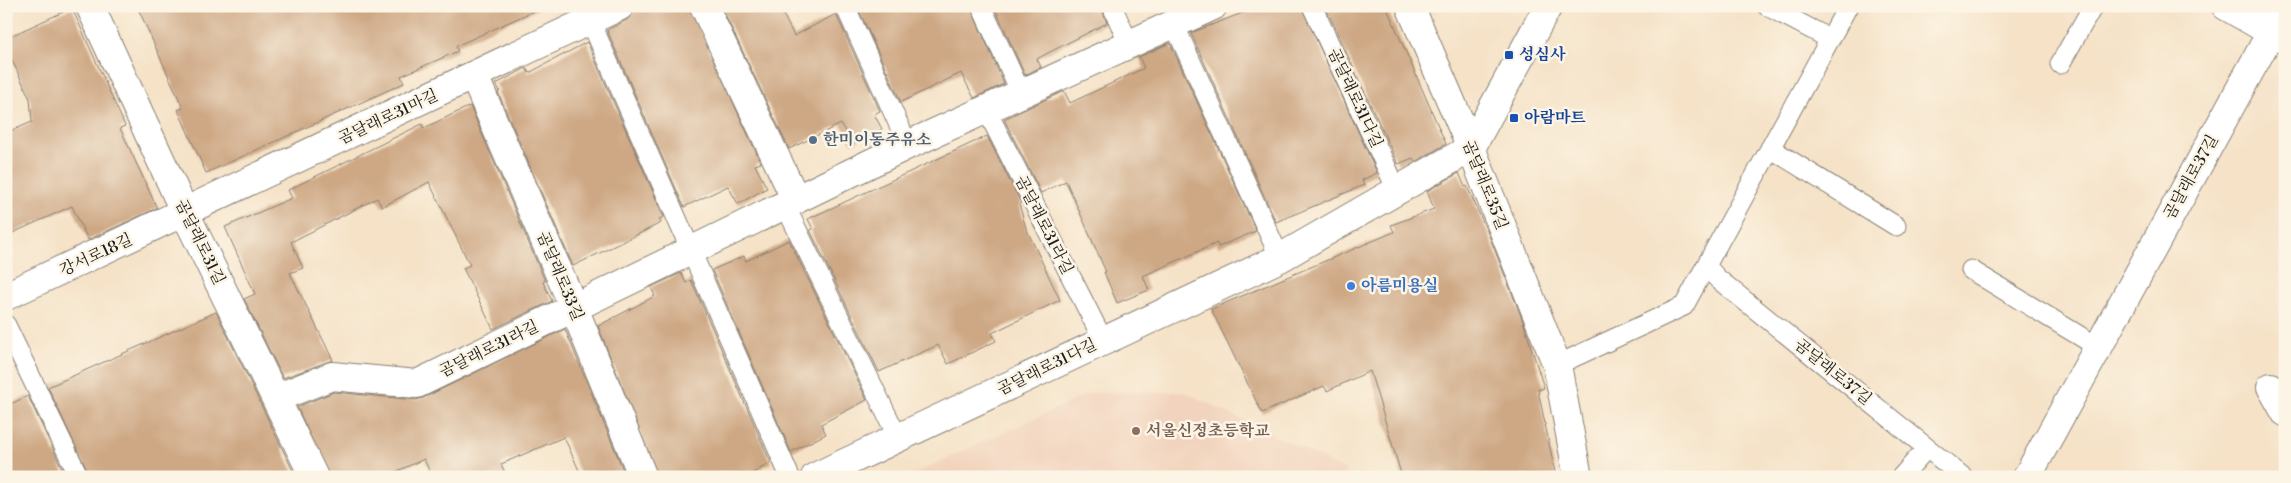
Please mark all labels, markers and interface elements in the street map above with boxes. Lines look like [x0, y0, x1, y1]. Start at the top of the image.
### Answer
street label: 곰달래로31다길 [1323, 45, 1387, 151]
place label: 성심사 [1519, 45, 1566, 65]
marker: 성심사 [1503, 49, 1515, 61]
street label: 곰달래로31마길 [335, 85, 441, 149]
place label: 아람마트 [1524, 108, 1586, 128]
marker: 아람마트 [1508, 112, 1520, 124]
place label: 한미이동주유소 [823, 130, 932, 150]
street label: 곰달래로37길 [2160, 131, 2222, 223]
marker: 한미이동주유소 [807, 134, 819, 146]
street label: 곰달래로35길 [1458, 137, 1512, 233]
street label: 곰달래로31라길 [1011, 172, 1077, 278]
street label: 곰달래로31길 [171, 196, 229, 288]
street label: 곰달래로33길 [532, 228, 588, 324]
street label: 강서로18길 [56, 229, 136, 281]
place label: 아름미용실 [1361, 276, 1438, 296]
marker: 아름미용실 [1345, 280, 1357, 292]
street label: 곰달래로31라길 [436, 316, 542, 382]
street label: 곰달래로31다길 [994, 334, 1100, 400]
street label: 곰달래로37길 [1790, 335, 1876, 409]
place label: 서울신정초등학교 [1146, 421, 1270, 441]
marker: 서울신정초등학교 [1130, 425, 1142, 437]

